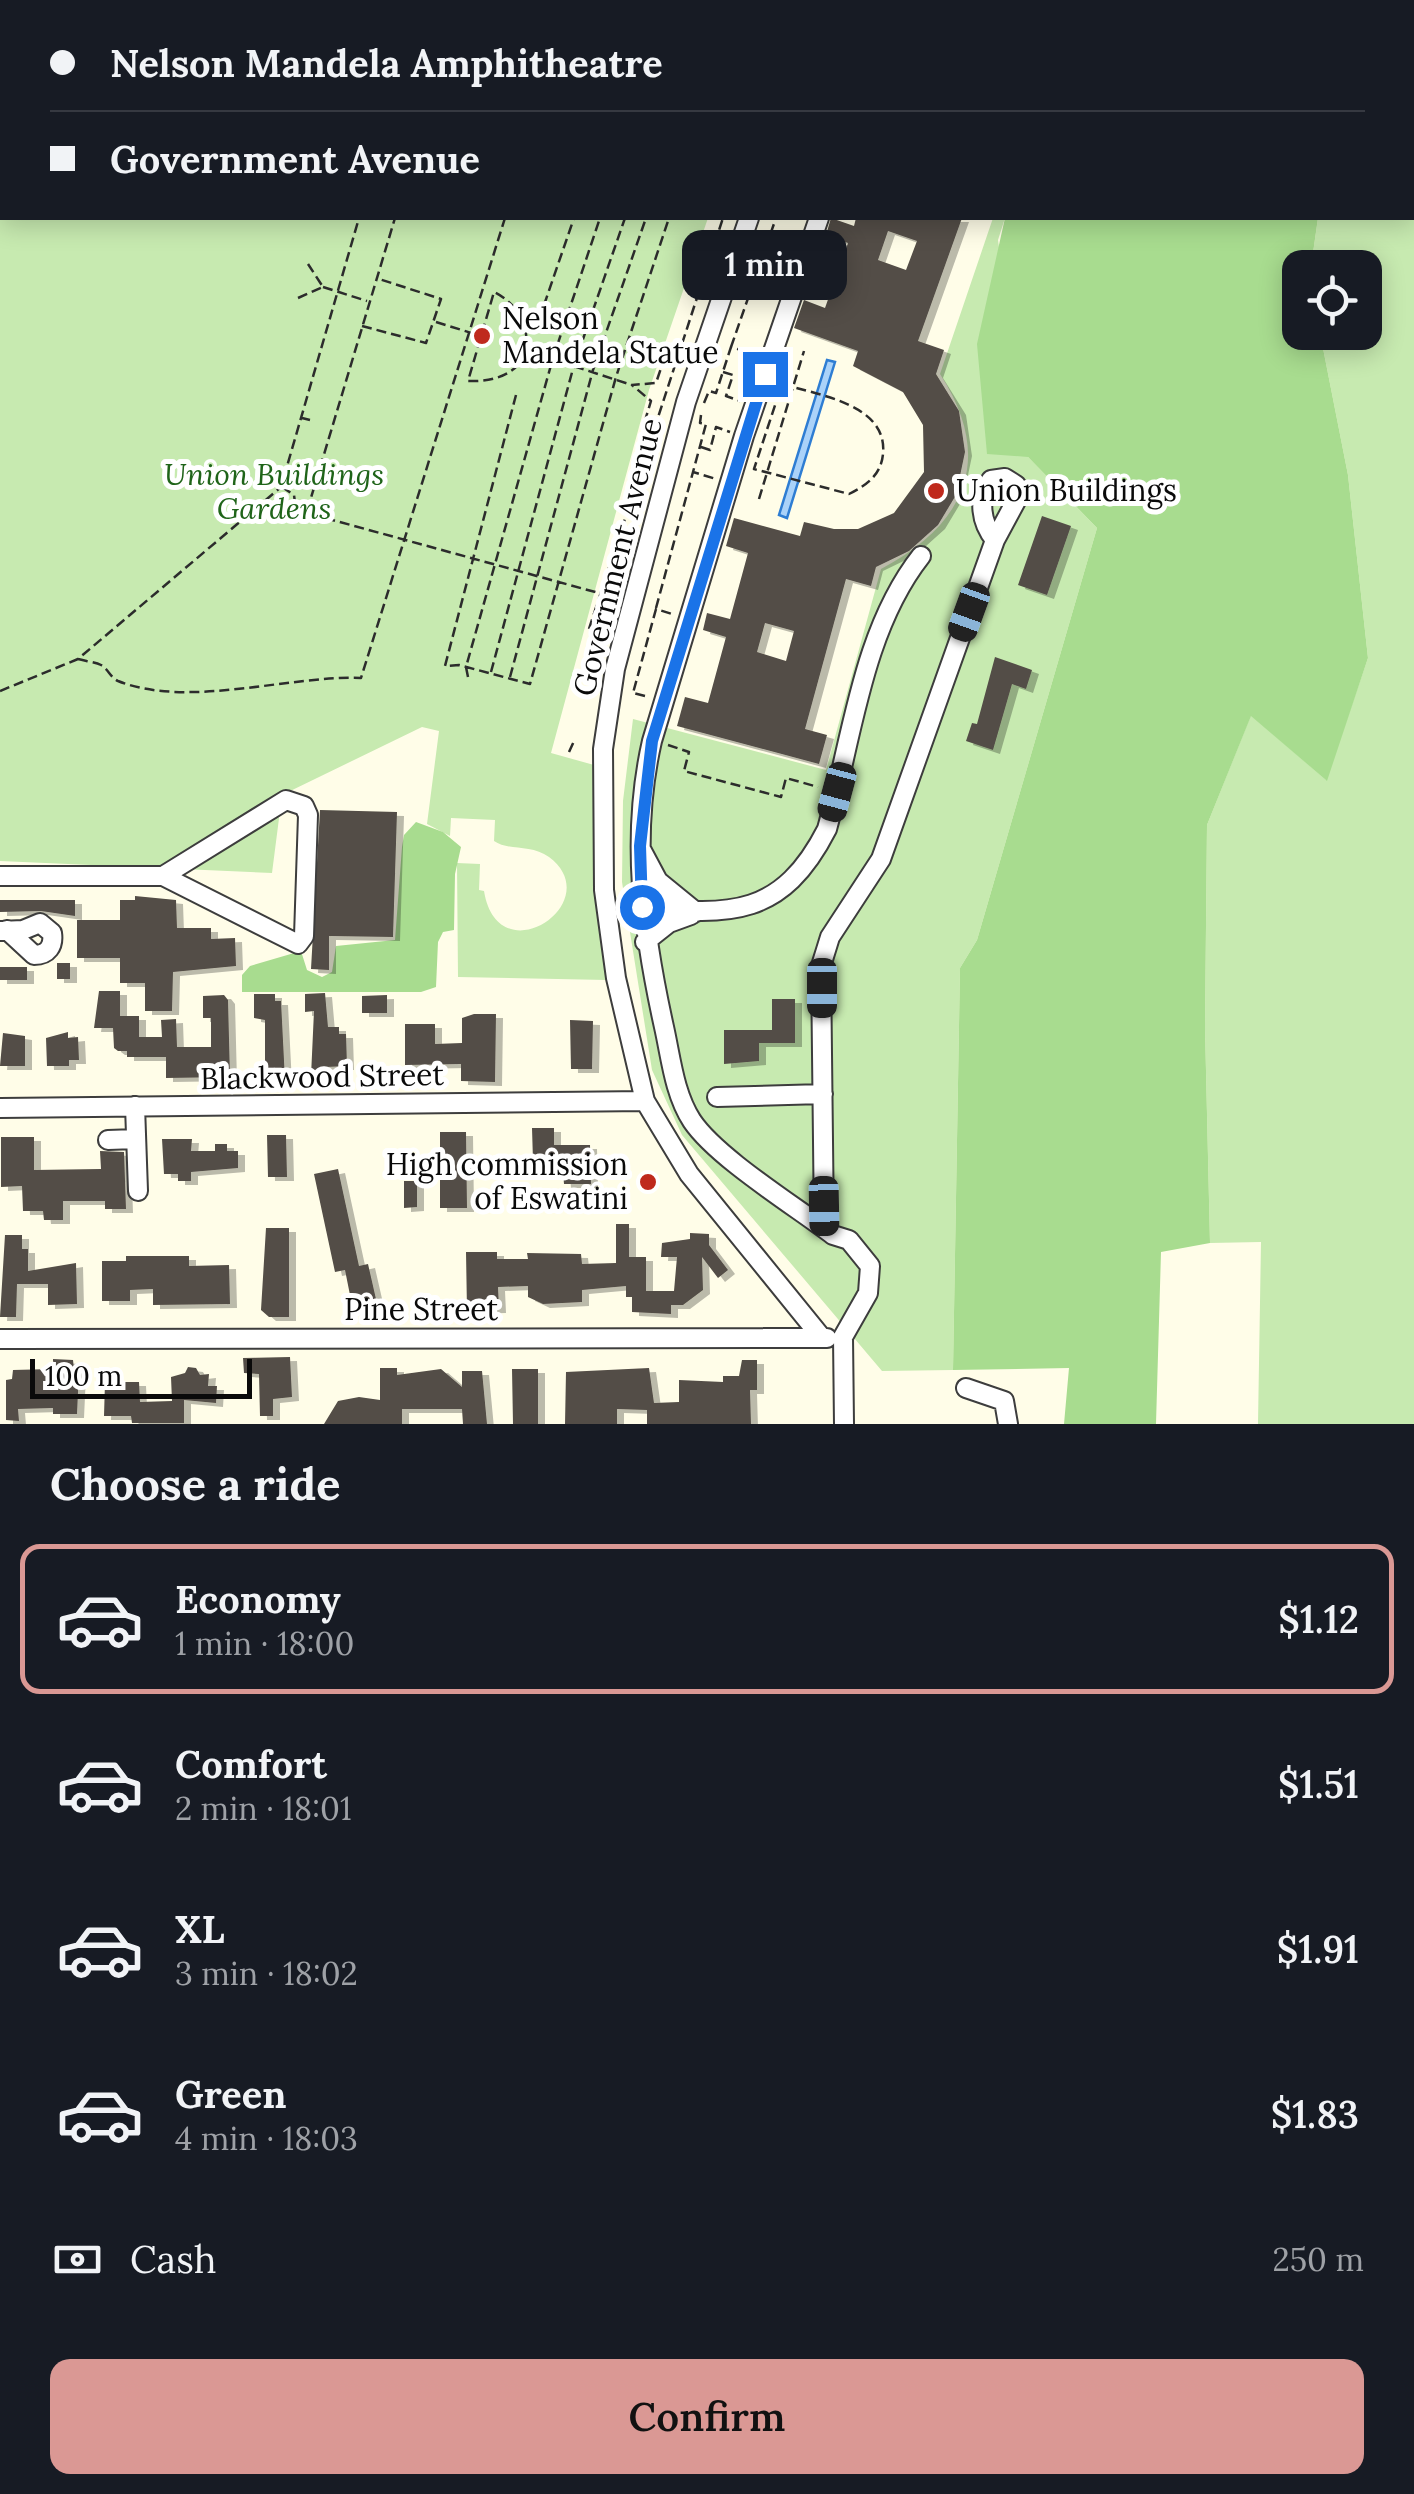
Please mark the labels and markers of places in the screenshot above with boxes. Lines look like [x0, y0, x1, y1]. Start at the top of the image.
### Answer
place label: Nelson Mandela Statue [502, 299, 719, 371]
marker: Nelson Mandela Statue [471, 325, 493, 347]
place label: Union Buildings [956, 471, 1177, 510]
marker: Union Buildings [925, 480, 947, 502]
place label: High commission of Eswatini [386, 1145, 628, 1217]
marker: High commission of Eswatini [637, 1171, 659, 1193]

